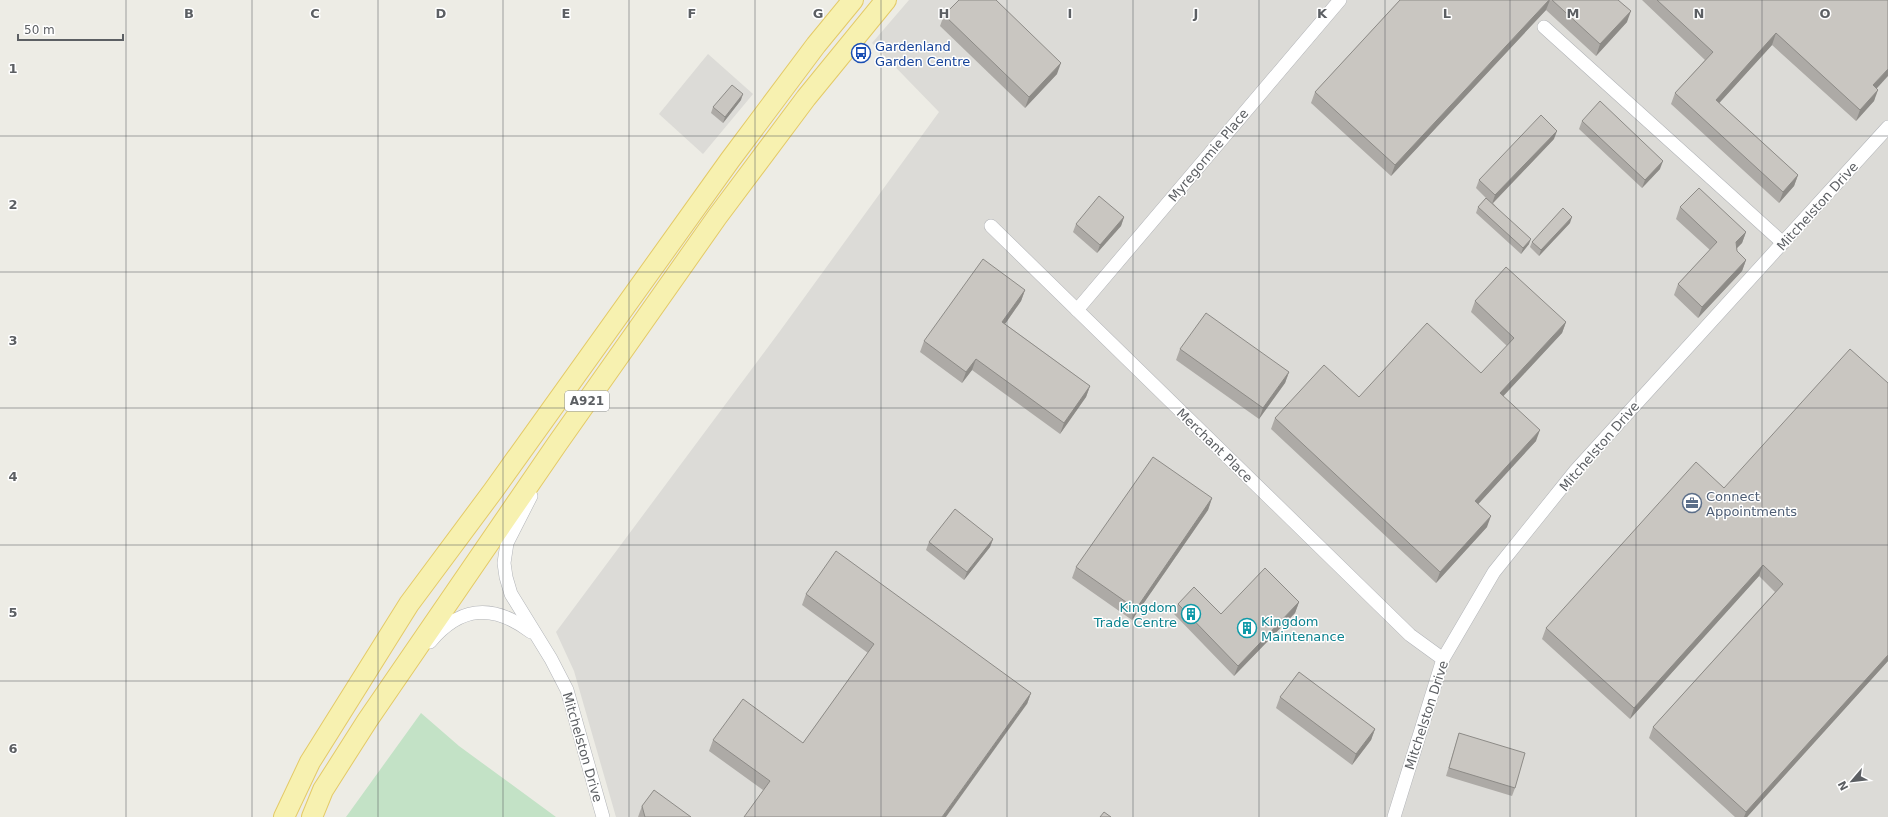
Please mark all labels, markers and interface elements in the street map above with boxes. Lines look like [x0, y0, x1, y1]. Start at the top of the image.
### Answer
text: B [184, 6, 194, 21]
text: C [310, 6, 320, 21]
text: D [436, 6, 447, 21]
text: E [562, 6, 570, 21]
text: F [688, 6, 696, 21]
text: G [813, 6, 823, 21]
text: H [939, 6, 949, 21]
text: I [1068, 6, 1072, 21]
text: J [1193, 6, 1198, 21]
text: K [1317, 6, 1328, 21]
text: L [1443, 6, 1451, 21]
text: M [1567, 6, 1579, 21]
text: N [1694, 6, 1704, 21]
text: O [1819, 6, 1831, 21]
scale bar [18, 16, 123, 42]
text: 50 m [24, 23, 55, 37]
place label: Gardenland Garden Centre [875, 39, 970, 69]
bus stop icon: Gardenland Garden Centre [850, 42, 872, 64]
text: 1 [8, 61, 18, 76]
street label: Myregormie Place [1165, 106, 1251, 205]
street label: Mitchelston Drive [1774, 159, 1861, 254]
text: 2 [8, 197, 18, 212]
text: 3 [8, 333, 18, 348]
road number: A921 [565, 391, 609, 411]
street label: Mitchelston Drive [1556, 398, 1642, 494]
street label: Merchant Place [1174, 405, 1256, 485]
text: 4 [8, 469, 18, 484]
place label: Connect Appointments [1706, 489, 1797, 519]
office icon: Connect Appointments [1681, 492, 1703, 514]
place label: Kingdom Trade Centre [1093, 600, 1177, 630]
building icon: Kingdom Trade Centre [1180, 603, 1202, 625]
text: 5 [8, 605, 18, 620]
place label: Kingdom Maintenance [1261, 614, 1345, 644]
building icon: Kingdom Maintenance [1236, 617, 1258, 639]
street label: Mitchelston Drive [1402, 659, 1451, 772]
street label: Mitchelston Drive [560, 690, 605, 804]
text: 6 [8, 741, 18, 756]
north arrow [1832, 761, 1872, 801]
text: N [1836, 778, 1852, 793]

